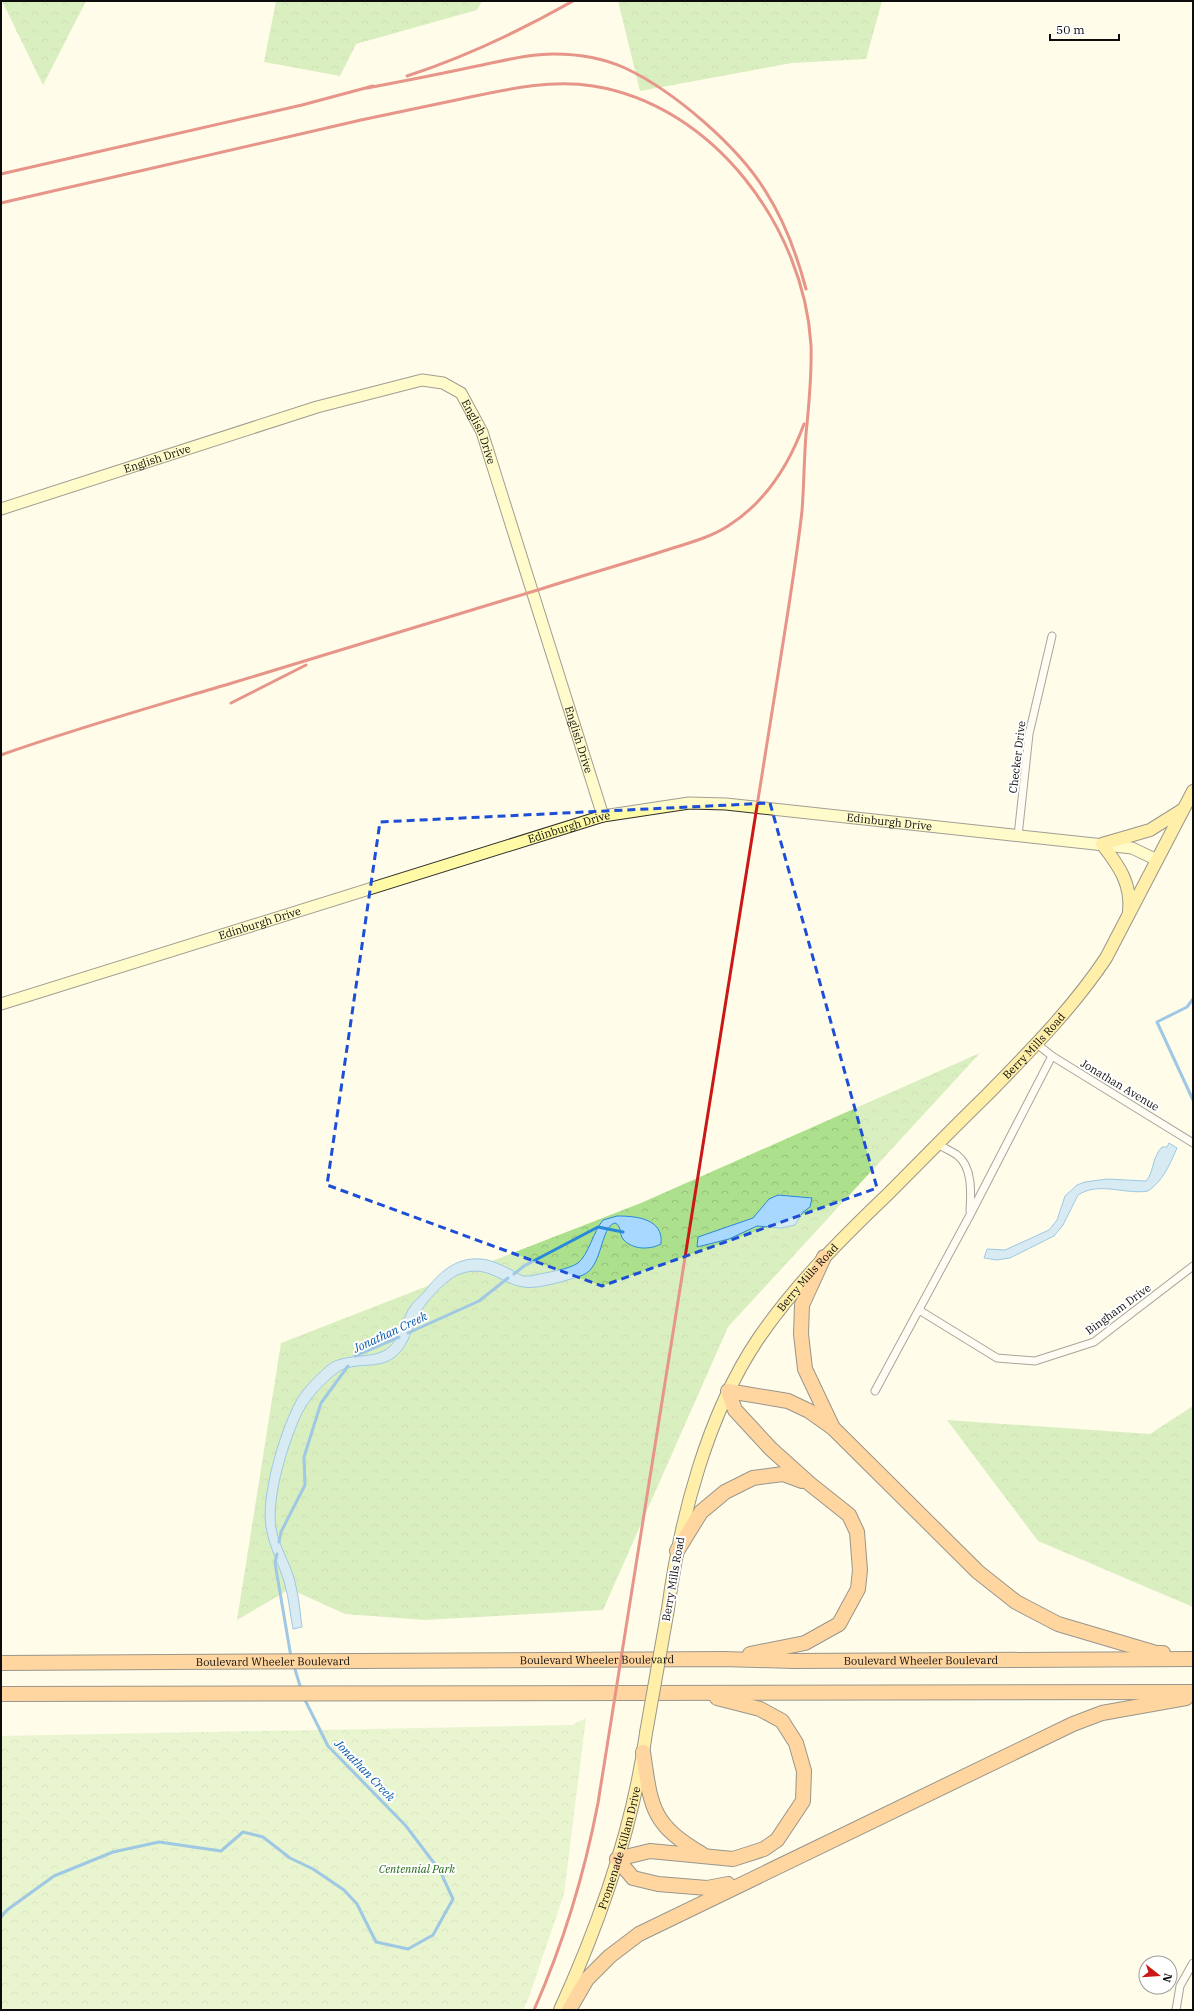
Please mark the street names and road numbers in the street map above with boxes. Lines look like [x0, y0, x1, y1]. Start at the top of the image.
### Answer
street label: English Drive [459, 397, 499, 466]
street label: English Drive [122, 441, 192, 476]
street label: English Drive [562, 704, 596, 775]
street label: Checker Drive [1006, 720, 1028, 794]
street label: Edinburgh Drive [526, 808, 611, 846]
street label: Edinburgh Drive [846, 810, 933, 833]
street label: Edinburgh Drive [217, 904, 303, 943]
street label: Berry Mills Road [1000, 1009, 1068, 1082]
street label: Jonathan Avenue [1078, 1056, 1162, 1114]
street label: Berry Mills Road [774, 1240, 841, 1314]
street label: Bingham Drive [1083, 1280, 1154, 1337]
street label: Berry Mills Road [659, 1535, 687, 1622]
street label: Boulevard Wheeler Boulevard [520, 1652, 675, 1667]
street label: Boulevard Wheeler Boulevard [844, 1653, 999, 1668]
street label: Boulevard Wheeler Boulevard [196, 1654, 351, 1669]
street label: Promenade Killam Drive [595, 1785, 644, 1911]

